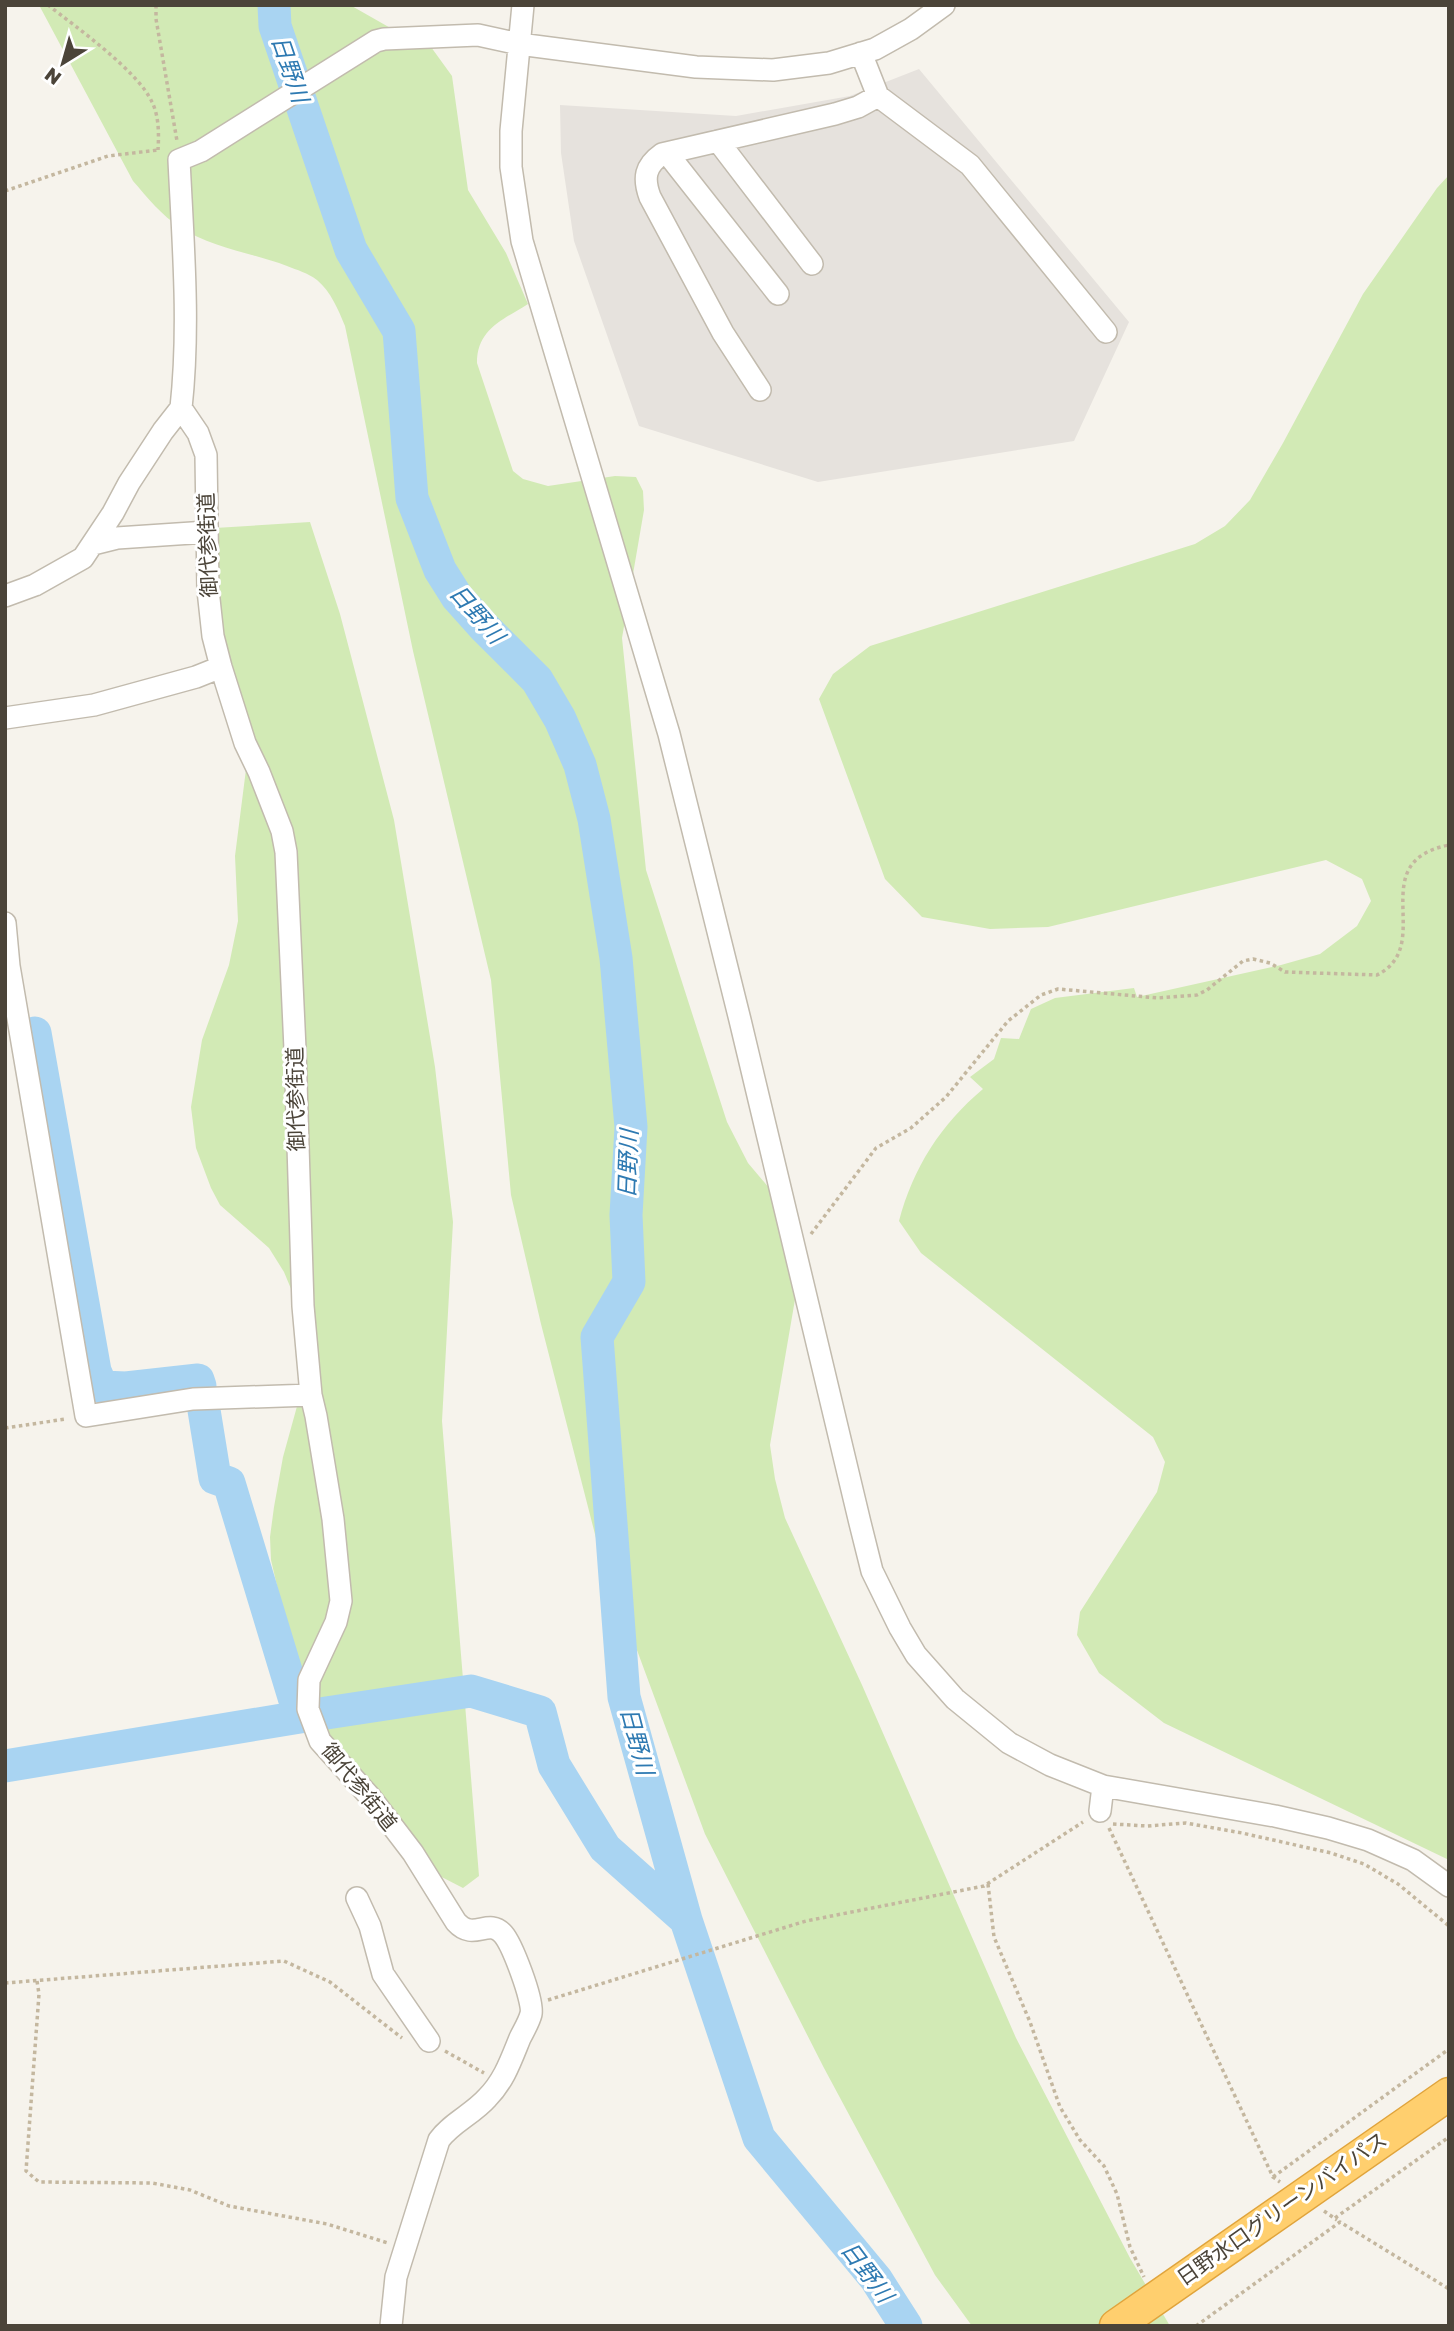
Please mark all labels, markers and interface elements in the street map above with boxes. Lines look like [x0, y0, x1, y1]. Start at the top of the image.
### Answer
north arrow [28, 28, 98, 98]
water label: 日野川 [266, 31, 316, 109]
text: N [40, 63, 65, 91]
street label: 御代参街道 [192, 492, 222, 598]
water label: 日野川 [445, 578, 513, 651]
street label: 御代参街道 [281, 1046, 309, 1152]
water label: 日野川 [612, 1126, 642, 1199]
water label: 日野川 [616, 1704, 661, 1781]
street label: 御代参街道 [317, 1737, 403, 1835]
street label: 日野水口グリーンバイパス [1171, 2126, 1391, 2291]
water label: 日野川 [836, 2235, 902, 2310]

